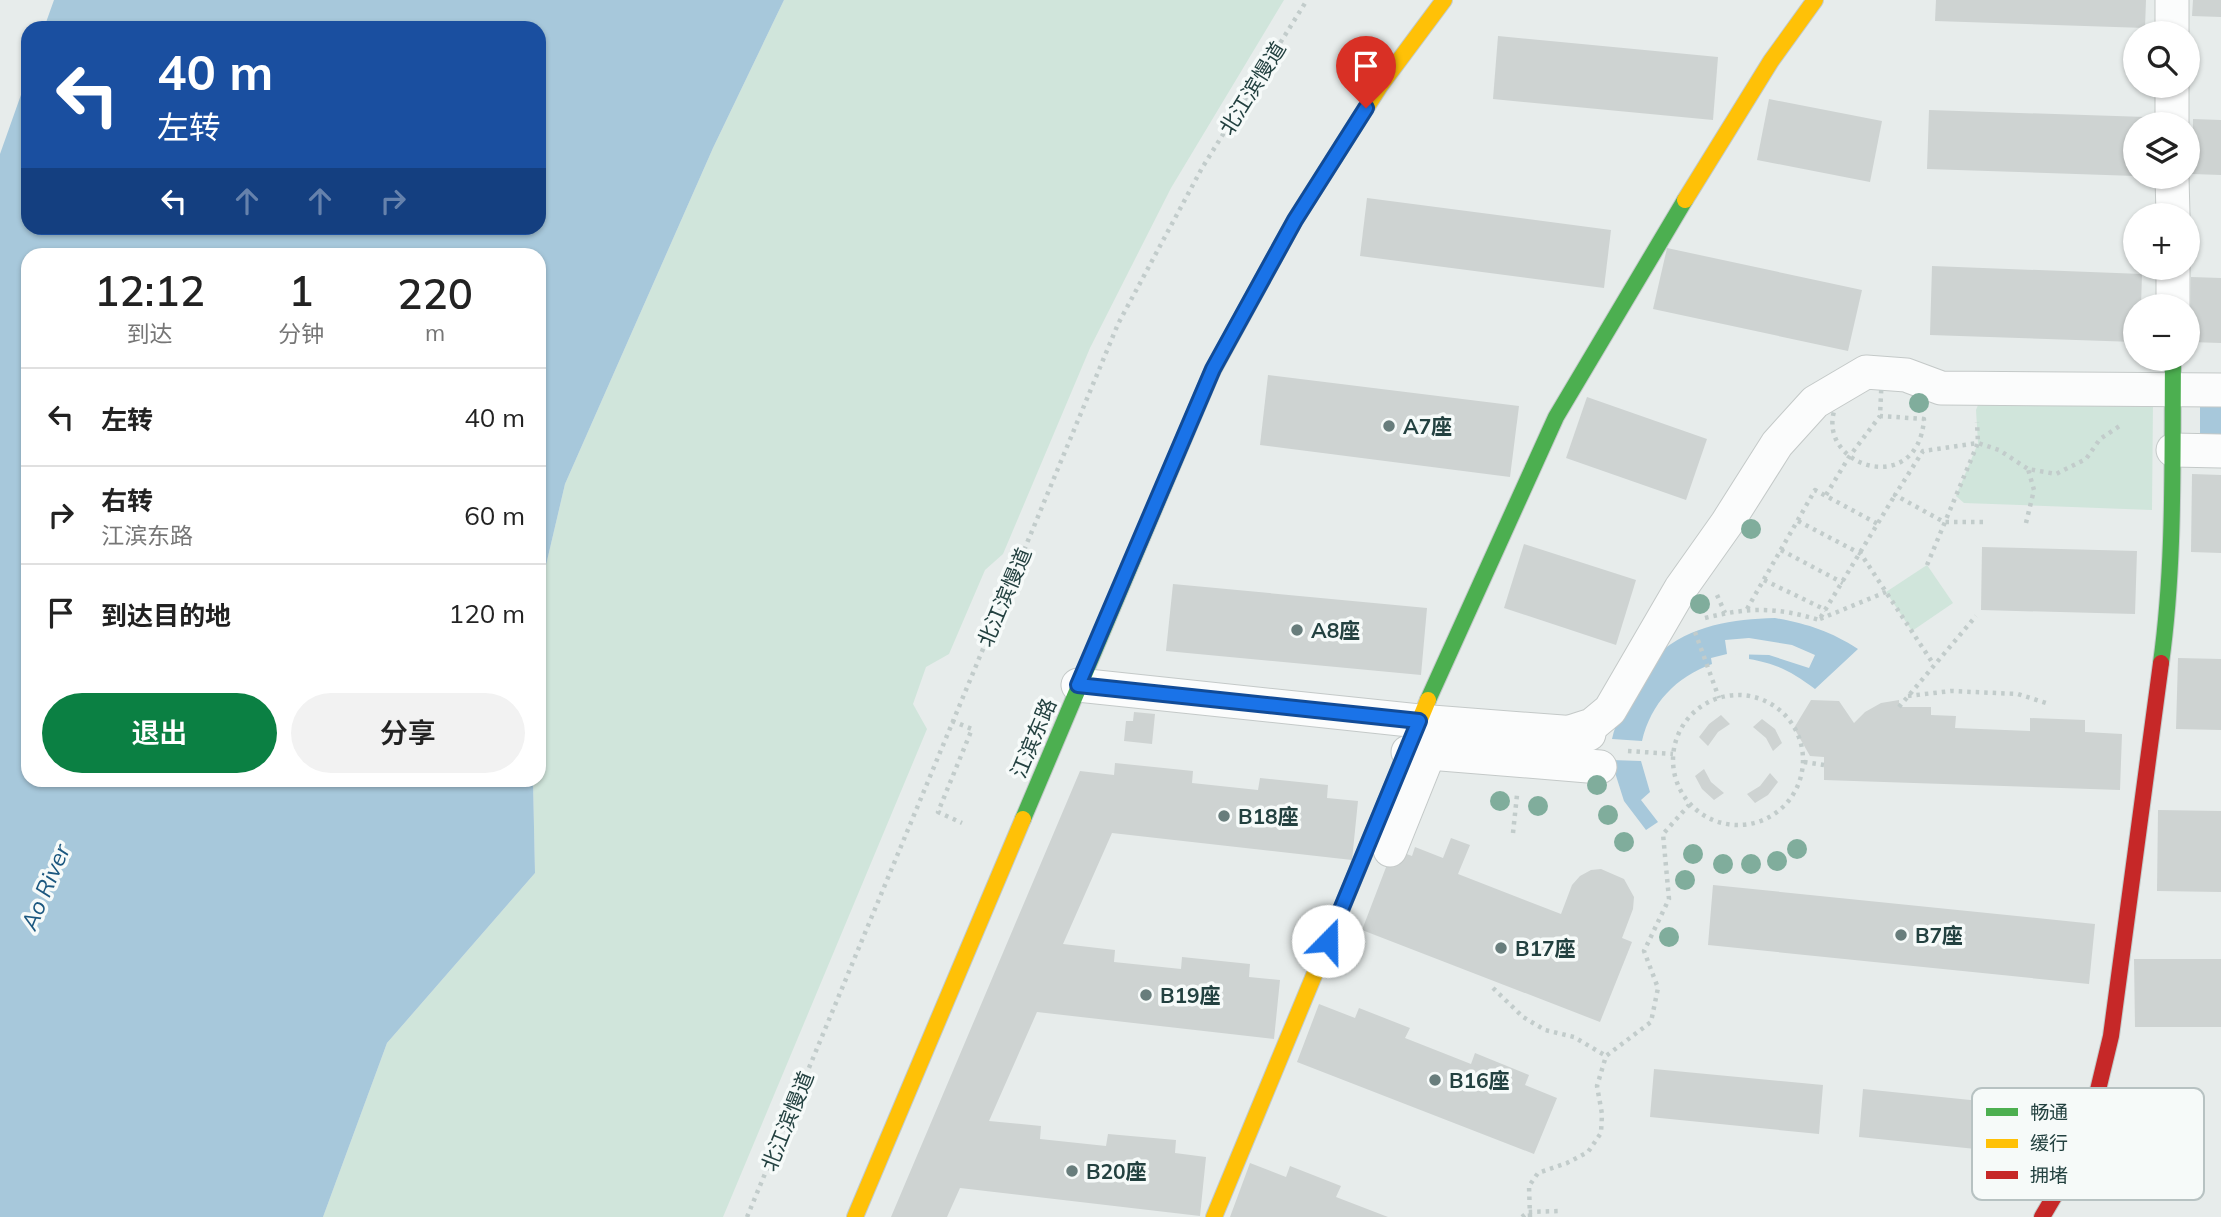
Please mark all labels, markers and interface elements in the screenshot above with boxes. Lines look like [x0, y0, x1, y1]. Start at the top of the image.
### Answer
map controls [2123, 21, 2200, 371]
button: search [2123, 21, 2200, 98]
pin [1336, 36, 1396, 108]
street label: 北江滨慢道 [1213, 37, 1291, 139]
text: 40 m [157, 41, 273, 102]
icon: arrive [1347, 47, 1385, 85]
icon: left [42, 49, 133, 140]
text: 左转 [157, 107, 221, 147]
button: layers [2123, 112, 2200, 189]
icon: left [155, 182, 193, 220]
icon: ahead [228, 182, 266, 220]
icon: ahead [301, 182, 339, 220]
icon: right [374, 182, 412, 220]
button: + [2123, 203, 2200, 280]
text: 12:12 [94, 264, 205, 317]
text: 1 [288, 264, 314, 317]
text: 220 [397, 267, 473, 320]
button: − [2123, 294, 2200, 371]
text: m [425, 318, 445, 347]
text: 到达 [127, 319, 173, 348]
text: 分钟 [278, 319, 324, 348]
icon: left [42, 398, 80, 436]
text: 40 m [464, 401, 525, 434]
text: 左转 [101, 403, 153, 436]
place label: A7座 [1403, 413, 1452, 439]
marker: A7座 [1381, 418, 1397, 434]
text: 右转 [101, 484, 153, 517]
icon: right [42, 496, 80, 534]
text: 60 m [464, 499, 525, 532]
text: 江滨东路 [101, 521, 193, 550]
street label: 北江滨慢道 [972, 544, 1036, 650]
icon: arrive [42, 594, 80, 632]
text: 120 m [449, 597, 525, 630]
text: 到达目的地 [101, 599, 231, 632]
place label: A8座 [1311, 617, 1360, 643]
marker: A8座 [1289, 622, 1305, 638]
button: 退出 [42, 693, 277, 773]
button: 分享 [291, 693, 525, 773]
street label: 江滨东路 [1005, 694, 1061, 782]
place label: B18座 [1238, 803, 1299, 829]
marker: B18座 [1216, 808, 1232, 824]
water label: Ao River [14, 838, 77, 935]
position arrow [1291, 904, 1365, 978]
place label: B7座 [1915, 922, 1963, 948]
marker: B7座 [1893, 927, 1909, 943]
place label: B17座 [1515, 935, 1576, 961]
marker: B17座 [1493, 940, 1509, 956]
place label: B19座 [1160, 982, 1221, 1008]
marker: B19座 [1138, 987, 1154, 1003]
street label: 北江滨慢道 [755, 1067, 819, 1175]
place label: B16座 [1449, 1067, 1510, 1093]
marker: B16座 [1427, 1072, 1443, 1088]
legend [1972, 1088, 2204, 1200]
text: 畅通 [2030, 1100, 2068, 1124]
text: 缓行 [2030, 1131, 2068, 1155]
place label: B20座 [1086, 1158, 1147, 1184]
marker: B20座 [1064, 1163, 1080, 1179]
text: 拥堵 [2030, 1163, 2068, 1187]

